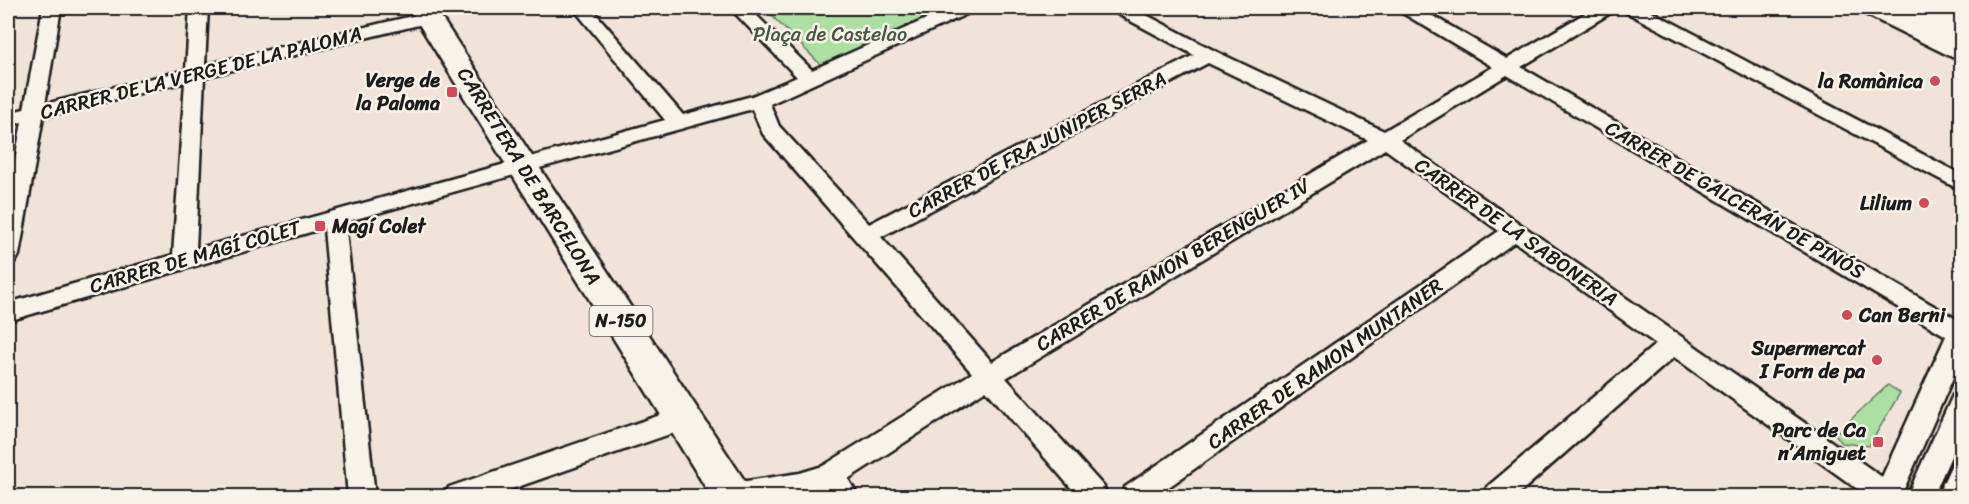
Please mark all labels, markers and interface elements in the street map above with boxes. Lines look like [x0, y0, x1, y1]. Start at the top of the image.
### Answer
street label: CARRER DE LA VERGE DE LA PALOMA [37, 16, 365, 130]
park label: Plaça de Castelao [753, 17, 907, 52]
street label: CARRETERA DE BARCELONA [447, 60, 611, 292]
street label: CARRER DE FRA JUNIPER SERRA [901, 62, 1173, 228]
place label: Verge de la Paloma [355, 63, 440, 121]
place label: la Romànica [1817, 64, 1923, 99]
marker: la Romànica [1928, 74, 1942, 88]
marker: Verge de la Paloma [445, 85, 459, 99]
street label: CARRER DE GALCERÁN DE PINÓS [1598, 111, 1872, 289]
street label: CARRER DE LA SABONERIA [1407, 148, 1625, 316]
street label: CARRER DE RAMON BERENGUER IV [1029, 168, 1318, 361]
place label: Lilium [1860, 186, 1912, 221]
marker: Lilium [1917, 196, 1931, 210]
place label: Magí Colet [331, 209, 427, 244]
street label: CARRER DE MAGÍ COLET [85, 210, 306, 304]
marker: Magí Colet [313, 219, 327, 233]
street label: CARRER DE RAMON MUNTANER [1200, 269, 1450, 459]
place label: Can Berni [1858, 298, 1947, 333]
road number: N-150 [590, 306, 652, 336]
marker: Can Berni [1840, 308, 1854, 322]
place label: Supermercat I Forn de pa [1750, 331, 1867, 389]
marker: Supermercat I Forn de pa [1870, 353, 1884, 367]
place label: Parc de Ca n’Amiguet [1772, 413, 1867, 471]
marker: Parc de Ca n’Amiguet [1871, 435, 1885, 449]

